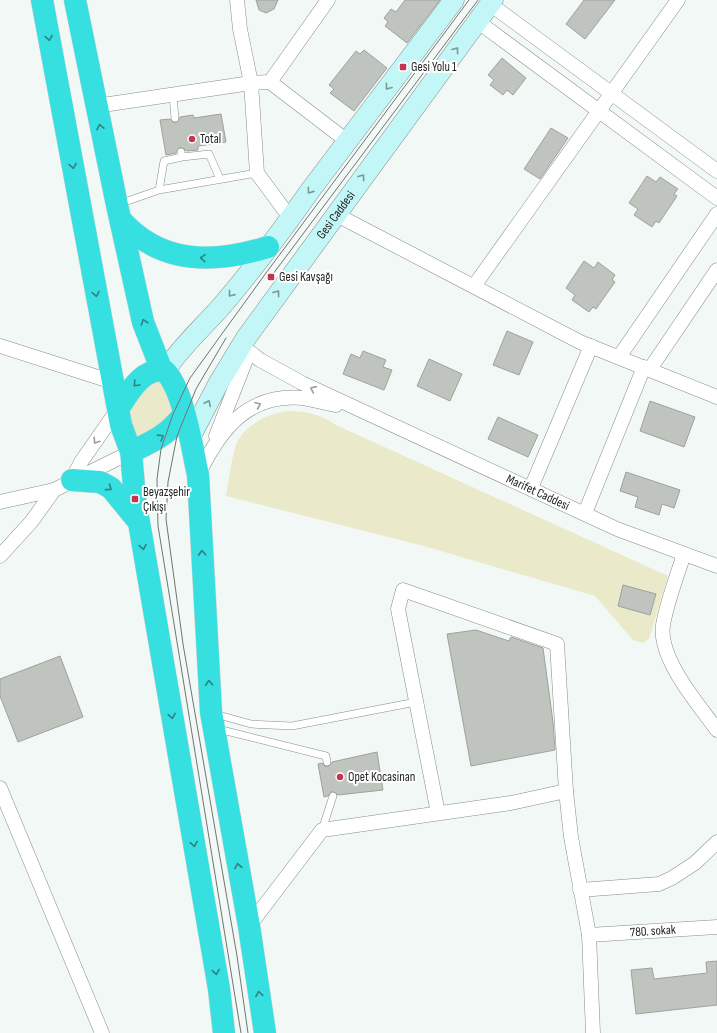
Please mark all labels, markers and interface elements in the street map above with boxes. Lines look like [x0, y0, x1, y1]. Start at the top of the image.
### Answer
one-way arrow [45, 35, 53, 41]
one-way arrow [451, 47, 459, 54]
place label: Gesi Yolu 1 [411, 59, 457, 75]
marker: Gesi Yolu 1 [398, 62, 408, 72]
one-way arrow [386, 83, 393, 90]
one-way arrow [97, 124, 105, 130]
place label: Total [200, 131, 221, 147]
marker: Total [187, 134, 197, 144]
one-way arrow [68, 163, 77, 169]
one-way arrow [357, 174, 365, 181]
one-way arrow [308, 186, 315, 193]
street label: Gesi Caddesi [313, 188, 359, 242]
one-way arrow [200, 253, 206, 262]
place label: Gesi Kavşağı [279, 269, 333, 285]
marker: Gesi Kavşağı [266, 272, 276, 282]
one-way arrow [228, 289, 235, 296]
one-way arrow [92, 291, 100, 297]
one-way arrow [273, 291, 280, 298]
one-way arrow [140, 319, 149, 326]
one-way arrow [133, 379, 141, 387]
one-way arrow [310, 386, 318, 394]
one-way arrow [203, 400, 211, 407]
one-way arrow [254, 402, 262, 410]
one-way arrow [157, 435, 164, 442]
one-way arrow [93, 437, 101, 444]
street label: Marifet Caddesi [504, 471, 572, 514]
one-way arrow [105, 483, 112, 490]
place label: Beyazşehir Çıkışı [143, 484, 190, 515]
marker: Beyazşehir Çıkışı [130, 494, 140, 504]
one-way arrow [138, 543, 147, 550]
one-way arrow [198, 550, 207, 556]
one-way arrow [205, 680, 214, 686]
one-way arrow [167, 713, 176, 719]
place label: Opet Kocasinan [348, 769, 415, 785]
marker: Opet Kocasinan [335, 772, 345, 782]
one-way arrow [189, 841, 198, 847]
one-way arrow [235, 863, 243, 869]
street label: 780. sokak [629, 922, 676, 940]
one-way arrow [211, 969, 220, 976]
one-way arrow [256, 991, 264, 998]

